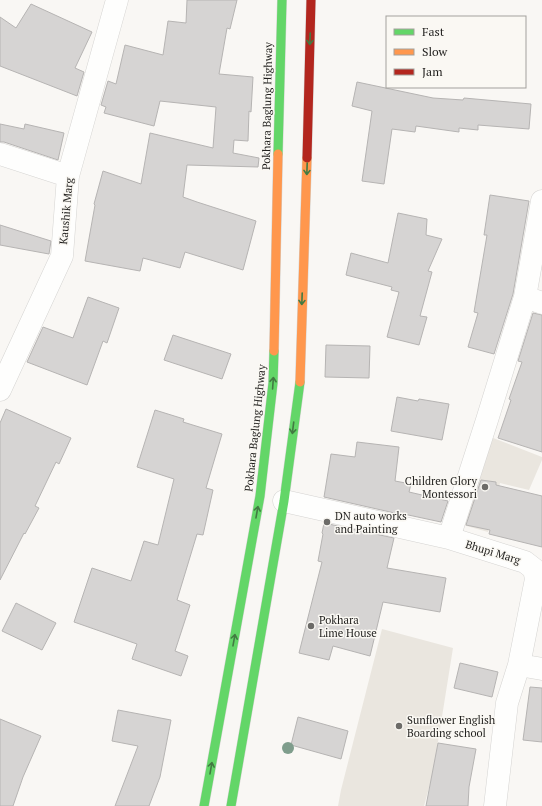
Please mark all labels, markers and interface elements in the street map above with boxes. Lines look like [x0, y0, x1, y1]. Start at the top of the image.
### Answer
legend [386, 16, 526, 88]
text: Fast [422, 24, 445, 39]
one-way arrow [307, 32, 314, 45]
street label: Pokhara Baglung Highway [259, 42, 275, 170]
text: Slow [422, 44, 448, 59]
text: Jam [422, 64, 443, 79]
one-way arrow [303, 162, 310, 175]
street label: Kaushik Marg [56, 177, 76, 245]
one-way arrow [299, 292, 306, 305]
street label: Pokhara Baglung Highway [241, 363, 269, 492]
one-way arrow [270, 377, 277, 390]
one-way arrow [290, 421, 297, 434]
place label: Children Glory Montessori [405, 474, 477, 501]
marker: Children Glory Montessori [480, 482, 490, 492]
one-way arrow [253, 506, 261, 519]
place label: DN auto works and Painting [335, 509, 407, 536]
marker: DN auto works and Painting [322, 517, 332, 527]
street label: Bhupi Marg [464, 537, 522, 567]
place label: Pokhara Lime House [319, 613, 377, 640]
marker: Pokhara Lime House [306, 621, 316, 631]
one-way arrow [230, 634, 238, 647]
place label: Sunflower English Boarding school [407, 713, 496, 740]
marker: Sunflower English Boarding school [394, 721, 404, 731]
one-way arrow [207, 762, 215, 775]

